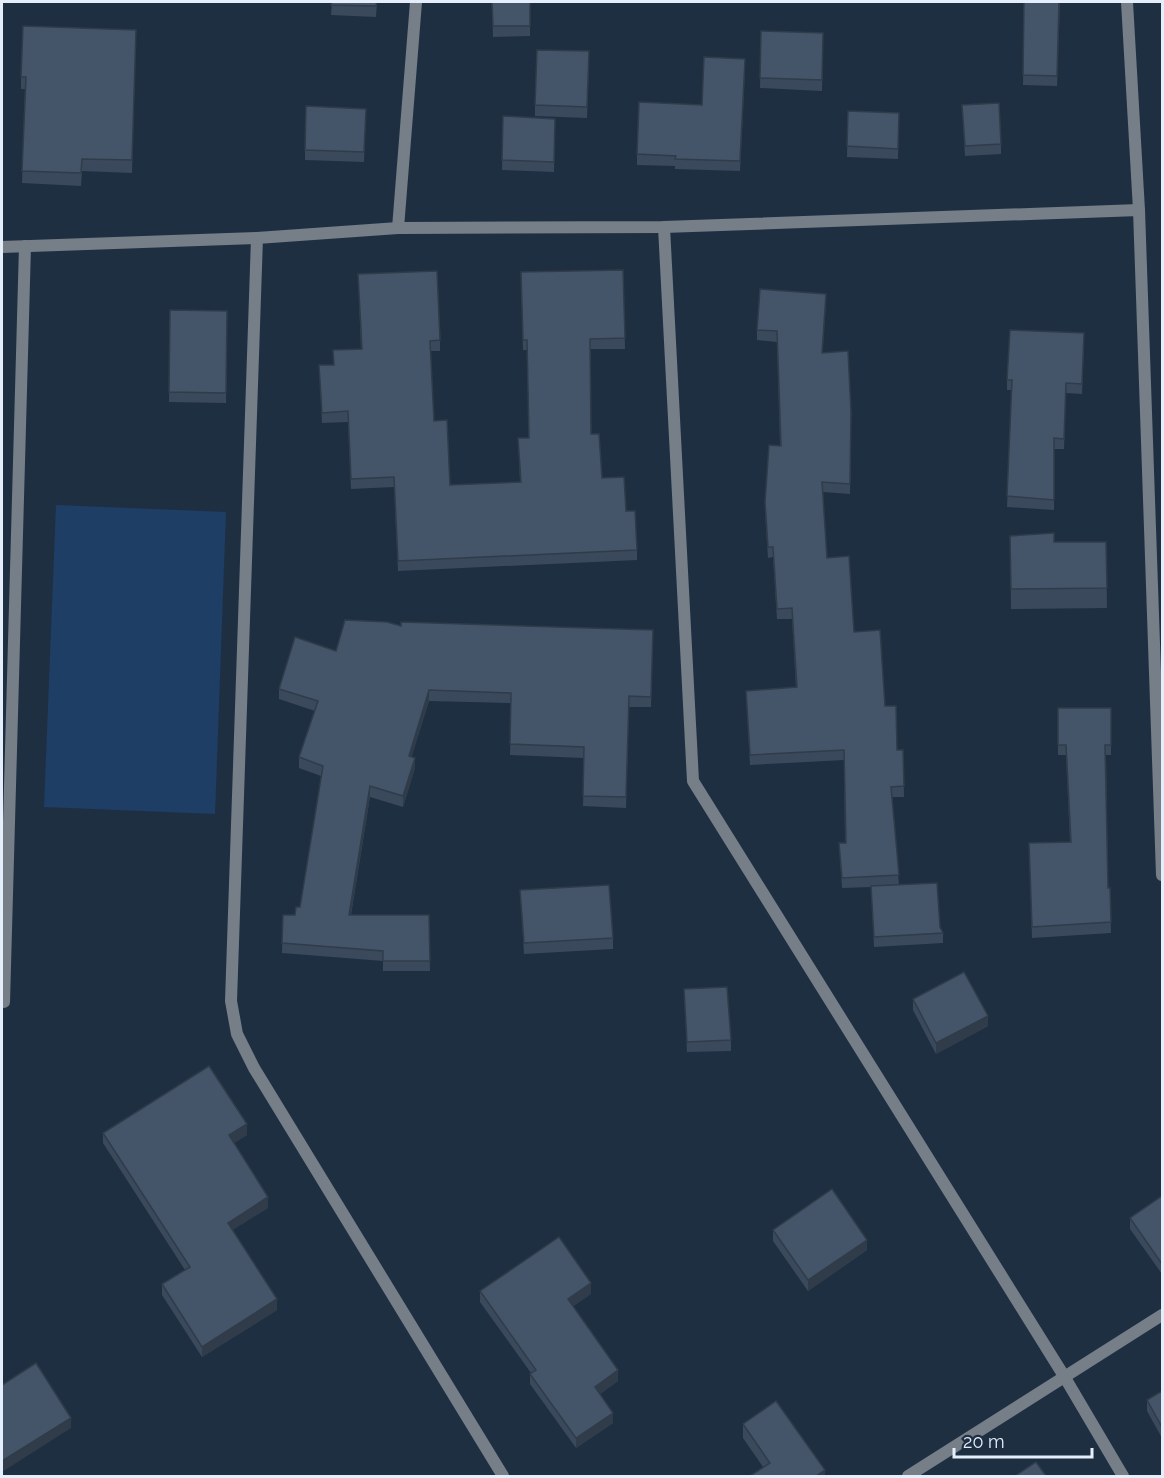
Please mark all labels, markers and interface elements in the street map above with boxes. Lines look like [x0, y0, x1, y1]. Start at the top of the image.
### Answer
scale bar [954, 1421, 1092, 1459]
text: 20 m [963, 1431, 1005, 1452]

